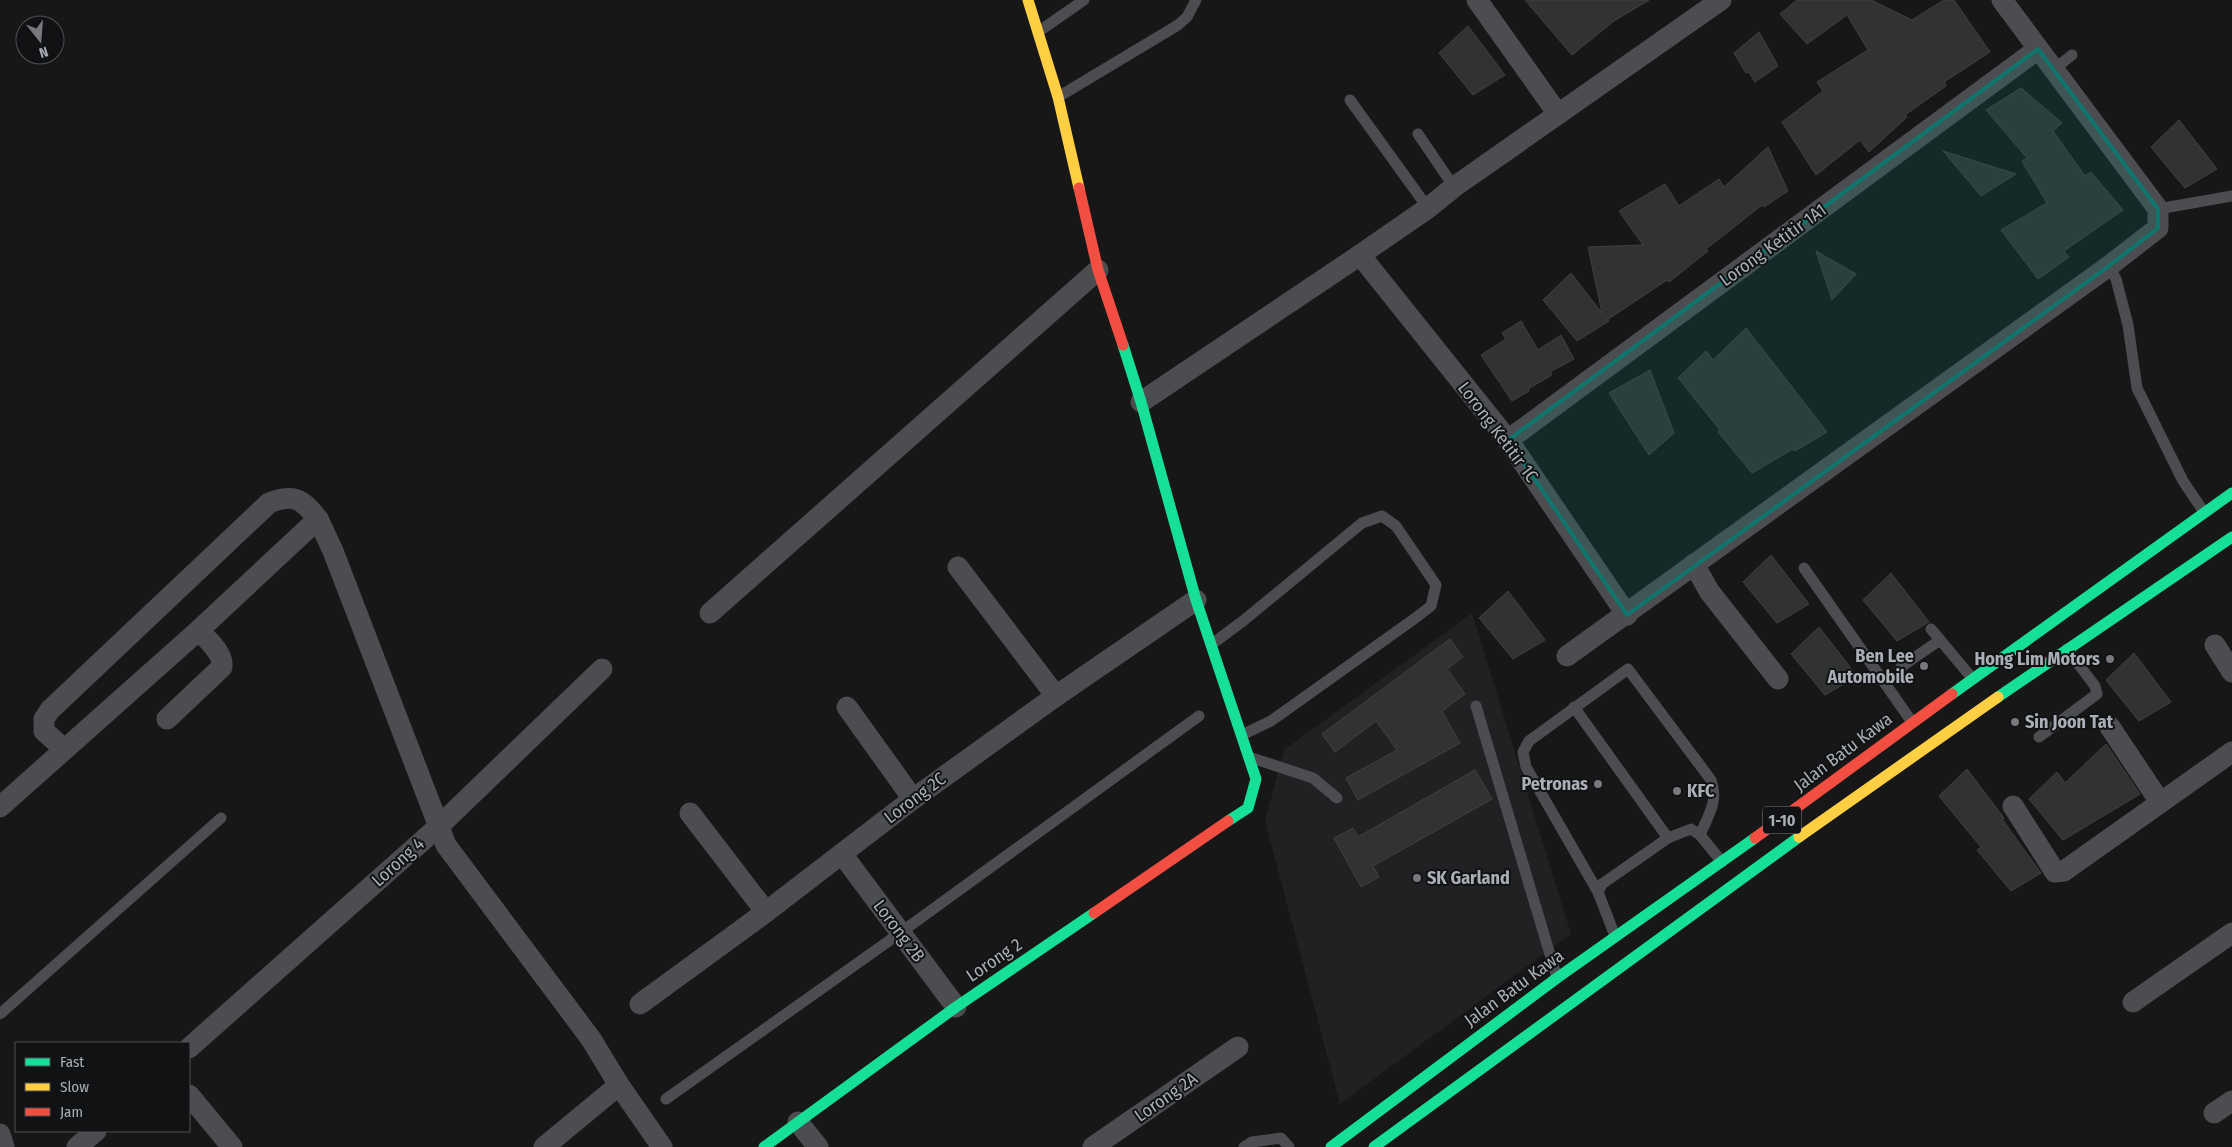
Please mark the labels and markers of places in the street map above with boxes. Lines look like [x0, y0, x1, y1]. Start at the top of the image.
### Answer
place label: Ben Lee Automobile [1827, 645, 1914, 688]
place label: Hong Lim Motors [1974, 648, 2100, 670]
marker: Hong Lim Motors [2104, 653, 2116, 665]
marker: Ben Lee Automobile [1918, 660, 1930, 672]
place label: Sin Joon Tat [2025, 711, 2114, 733]
marker: Sin Joon Tat [2009, 716, 2021, 728]
place label: Petronas [1521, 773, 1588, 795]
marker: Petronas [1592, 778, 1604, 790]
place label: KFC [1687, 780, 1715, 802]
marker: KFC [1671, 785, 1683, 797]
place label: SK Garland [1427, 867, 1510, 889]
marker: SK Garland [1411, 872, 1423, 884]

